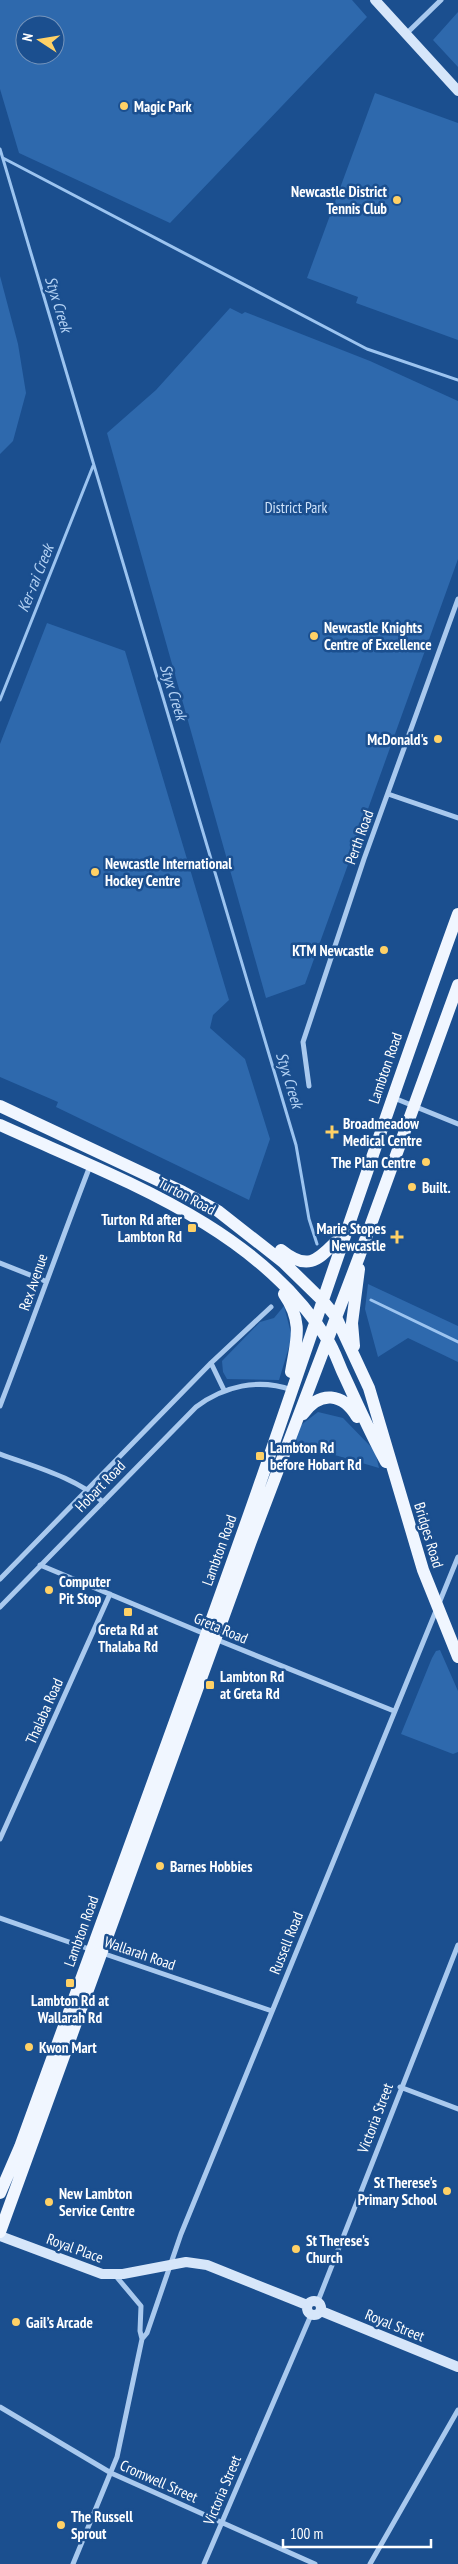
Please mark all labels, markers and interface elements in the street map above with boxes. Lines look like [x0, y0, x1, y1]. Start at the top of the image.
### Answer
north arrow [15, 15, 65, 65]
text: N [18, 32, 37, 43]
place label: Magic Park [134, 97, 193, 116]
marker: Magic Park [118, 100, 130, 112]
place label: Newcastle District Tennis Club [291, 182, 388, 218]
marker: Newcastle District Tennis Club [391, 194, 403, 206]
water label: Styx Creek [41, 274, 77, 336]
park label: District Park [265, 498, 327, 517]
water label: Ker-rai Creek [12, 540, 58, 615]
place label: Newcastle Knights Centre of Excellence [324, 618, 432, 654]
marker: Newcastle Knights Centre of Excellence [308, 630, 320, 642]
water label: Styx Creek [156, 662, 192, 724]
place label: McDonald's [367, 730, 428, 749]
marker: McDonald's [432, 733, 444, 745]
street label: Perth Road [340, 807, 378, 867]
place label: Newcastle International Hockey Centre [105, 854, 232, 890]
marker: Newcastle International Hockey Centre [89, 866, 101, 878]
place label: KTM Newcastle [292, 941, 374, 960]
marker: KTM Newcastle [378, 944, 390, 956]
street label: Lambton Road [364, 1030, 406, 1106]
water label: Styx Creek [272, 1050, 308, 1112]
place label: Broadmeadow Medical Centre [343, 1114, 422, 1150]
marker: Broadmeadow Medical Centre [325, 1125, 339, 1139]
place label: The Plan Centre [331, 1153, 416, 1172]
marker: The Plan Centre [420, 1156, 432, 1168]
street label: Turton Road [155, 1173, 219, 1219]
place label: Built. [422, 1178, 451, 1197]
marker: Built. [406, 1181, 418, 1193]
place label: Turton Rd after Lambton Rd [101, 1210, 183, 1246]
place label: Marie Stopes Newcastle [317, 1219, 386, 1255]
marker: Turton Rd after Lambton Rd [186, 1222, 198, 1234]
marker: Marie Stopes Newcastle [390, 1230, 404, 1244]
street label: Rex Avenue [14, 1251, 52, 1313]
place label: Lambton Rd before Hobart Rd [270, 1438, 362, 1474]
marker: Lambton Rd before Hobart Rd [254, 1450, 266, 1462]
street label: Hobart Road [71, 1456, 129, 1516]
street label: Bridges Road [410, 1500, 448, 1570]
street label: Lambton Road [197, 1512, 241, 1588]
place label: Computer Pit Stop [59, 1572, 111, 1608]
marker: Computer Pit Stop [43, 1584, 55, 1596]
marker: Greta Rd at Thalaba Rd [122, 1606, 134, 1618]
street label: Greta Road [191, 1608, 251, 1648]
place label: Greta Rd at Thalaba Rd [98, 1620, 159, 1656]
place label: Lambton Rd at Greta Rd [220, 1667, 285, 1703]
street label: Thalaba Road [21, 1675, 67, 1747]
marker: Lambton Rd at Greta Rd [204, 1679, 216, 1691]
place label: Barnes Hobbies [170, 1857, 252, 1876]
marker: Barnes Hobbies [154, 1860, 166, 1872]
street label: Lambton Road [59, 1893, 103, 1969]
street label: Russell Road [265, 1909, 307, 1977]
street label: Wallarah Road [102, 1932, 178, 1974]
marker: Lambton Rd at Wallarah Rd [64, 1977, 76, 1989]
place label: Lambton Rd at Wallarah Rd [31, 1991, 110, 2027]
place label: Kwon Mart [39, 2038, 97, 2057]
marker: Kwon Mart [23, 2041, 35, 2053]
street label: Victoria Street [353, 2080, 397, 2157]
place label: St Therese's Primary School [358, 2173, 437, 2209]
place label: New Lambton Service Centre [59, 2184, 135, 2220]
marker: St Therese's Primary School [441, 2185, 453, 2197]
marker: New Lambton Service Centre [43, 2196, 55, 2208]
street label: Royal Place [44, 2229, 106, 2267]
place label: St Therese's Church [306, 2231, 369, 2267]
marker: St Therese's Church [290, 2243, 302, 2255]
street label: Royal Street [363, 2305, 427, 2345]
place label: Gail’s Arcade [26, 2313, 93, 2332]
marker: Gail’s Arcade [10, 2316, 22, 2328]
street label: Victoria Street [198, 2452, 245, 2529]
street label: Cromwell Street [117, 2455, 201, 2507]
place label: The Russell Sprout [71, 2507, 133, 2543]
scale bar [283, 2516, 430, 2548]
marker: The Russell Sprout [55, 2519, 67, 2531]
text: 100 m [290, 2524, 323, 2543]

